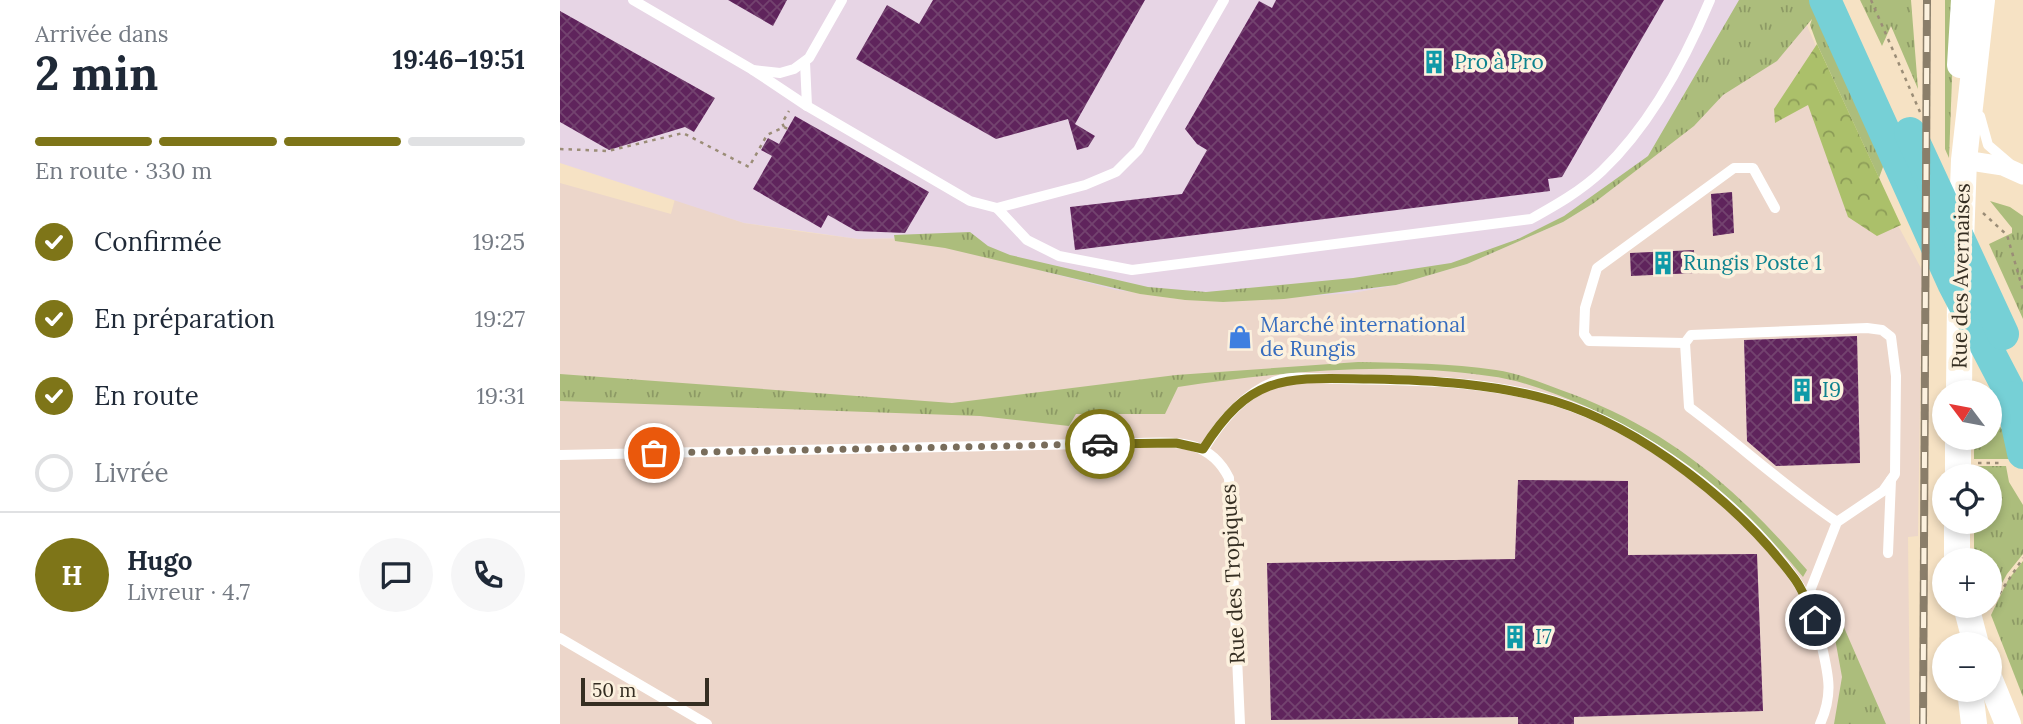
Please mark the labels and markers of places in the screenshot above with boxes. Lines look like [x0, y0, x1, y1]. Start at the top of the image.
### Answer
building icon: Pro à Pro [1420, 48, 1448, 76]
place label: Pro à Pro [1454, 48, 1544, 75]
building icon: Rungis Poste 1 [1649, 249, 1677, 277]
place label: Rungis Poste 1 [1683, 249, 1822, 276]
place label: Marché international de Rungis [1260, 311, 1466, 362]
shop icon: Marché international de Rungis [1226, 323, 1254, 351]
building icon: I9 [1788, 376, 1816, 404]
place label: I9 [1822, 376, 1841, 403]
pin [624, 423, 684, 483]
pin [1785, 590, 1845, 650]
building icon: I7 [1501, 623, 1529, 651]
place label: I7 [1535, 623, 1552, 650]

